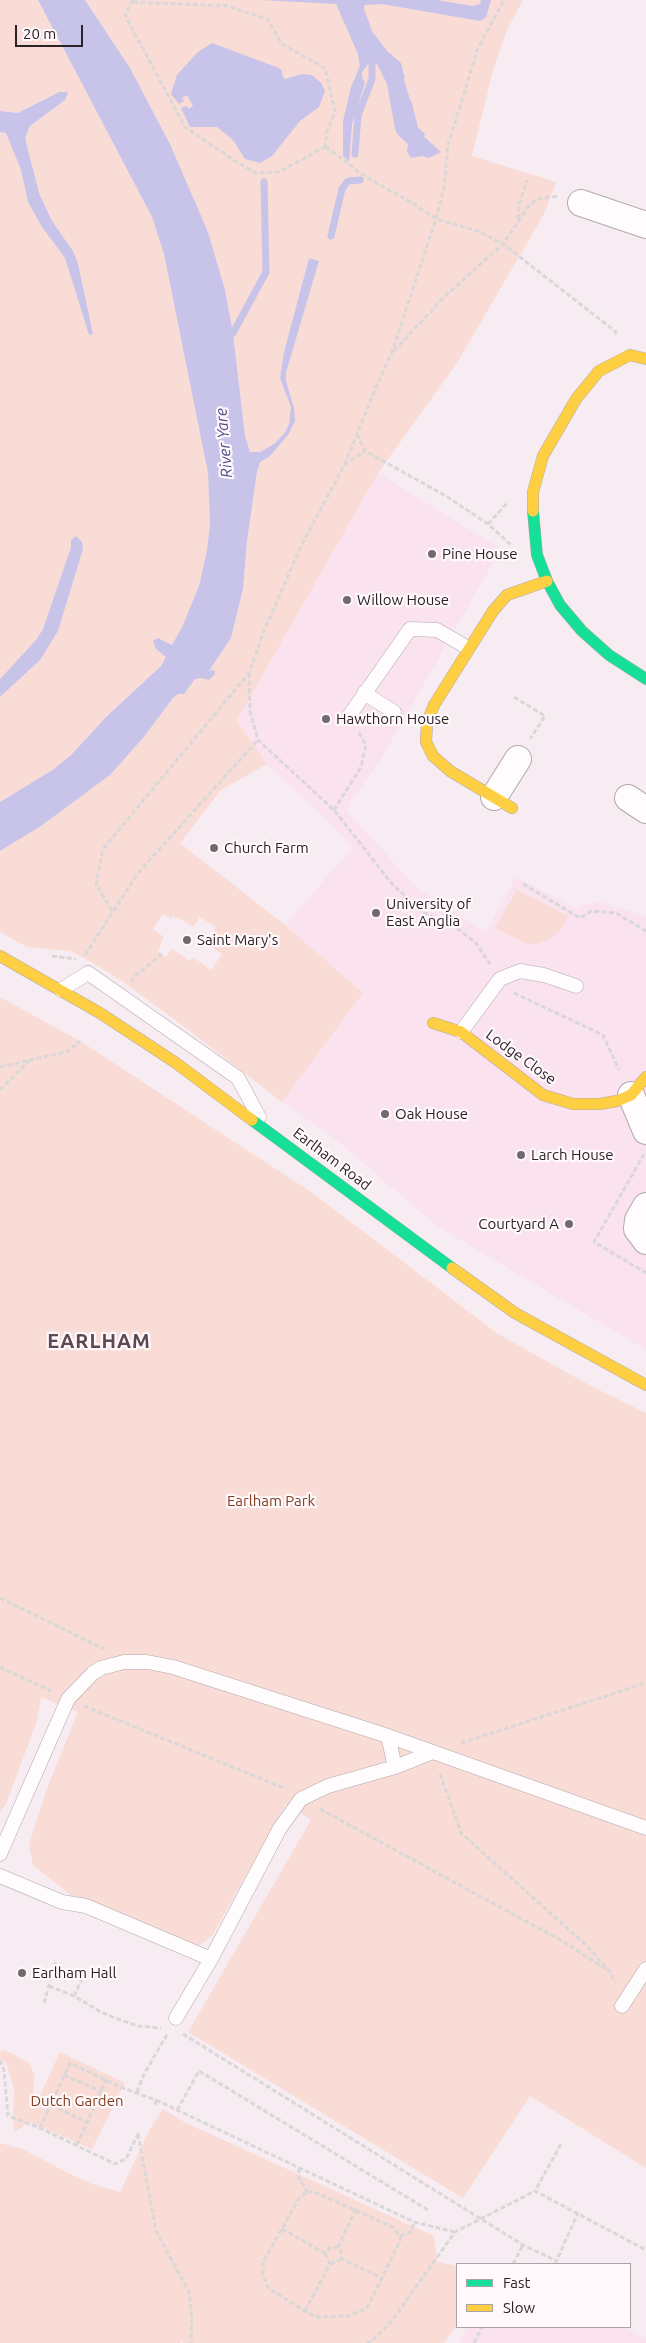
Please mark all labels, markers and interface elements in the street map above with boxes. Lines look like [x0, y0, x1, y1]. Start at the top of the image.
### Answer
scale bar [18, 15, 85, 47]
text: 20 m [23, 25, 56, 42]
water label: River Yare [211, 407, 237, 479]
place label: Pine House [442, 545, 517, 563]
marker: Pine House [426, 548, 438, 560]
place label: Willow House [357, 591, 449, 609]
marker: Willow House [341, 594, 353, 606]
place label: Hawthorn House [336, 710, 449, 728]
marker: Hawthorn House [320, 713, 332, 725]
place label: Church Farm [224, 839, 309, 857]
marker: Church Farm [208, 842, 220, 854]
place label: University of East Anglia [386, 895, 471, 930]
marker: University of East Anglia [370, 907, 382, 919]
place label: Saint Mary's [197, 931, 278, 949]
marker: Saint Mary's [181, 934, 193, 946]
street label: Lodge Close [482, 1026, 560, 1088]
place label: Oak House [395, 1105, 468, 1123]
marker: Oak House [379, 1108, 391, 1120]
street label: Earlham Road [289, 1124, 375, 1194]
place label: Larch House [531, 1146, 614, 1164]
marker: Larch House [515, 1149, 527, 1161]
place label: Courtyard A [478, 1215, 559, 1233]
marker: Courtyard A [563, 1218, 575, 1230]
district label: EARLHAM [46, 1329, 152, 1353]
park label: Earlham Park [227, 1492, 315, 1510]
place label: Earlham Hall [32, 1964, 116, 1982]
marker: Earlham Hall [16, 1967, 28, 1979]
park label: Dutch Garden [31, 2092, 123, 2110]
legend [456, 2263, 631, 2328]
text: Fast [503, 2274, 530, 2291]
text: Slow [503, 2299, 535, 2316]

